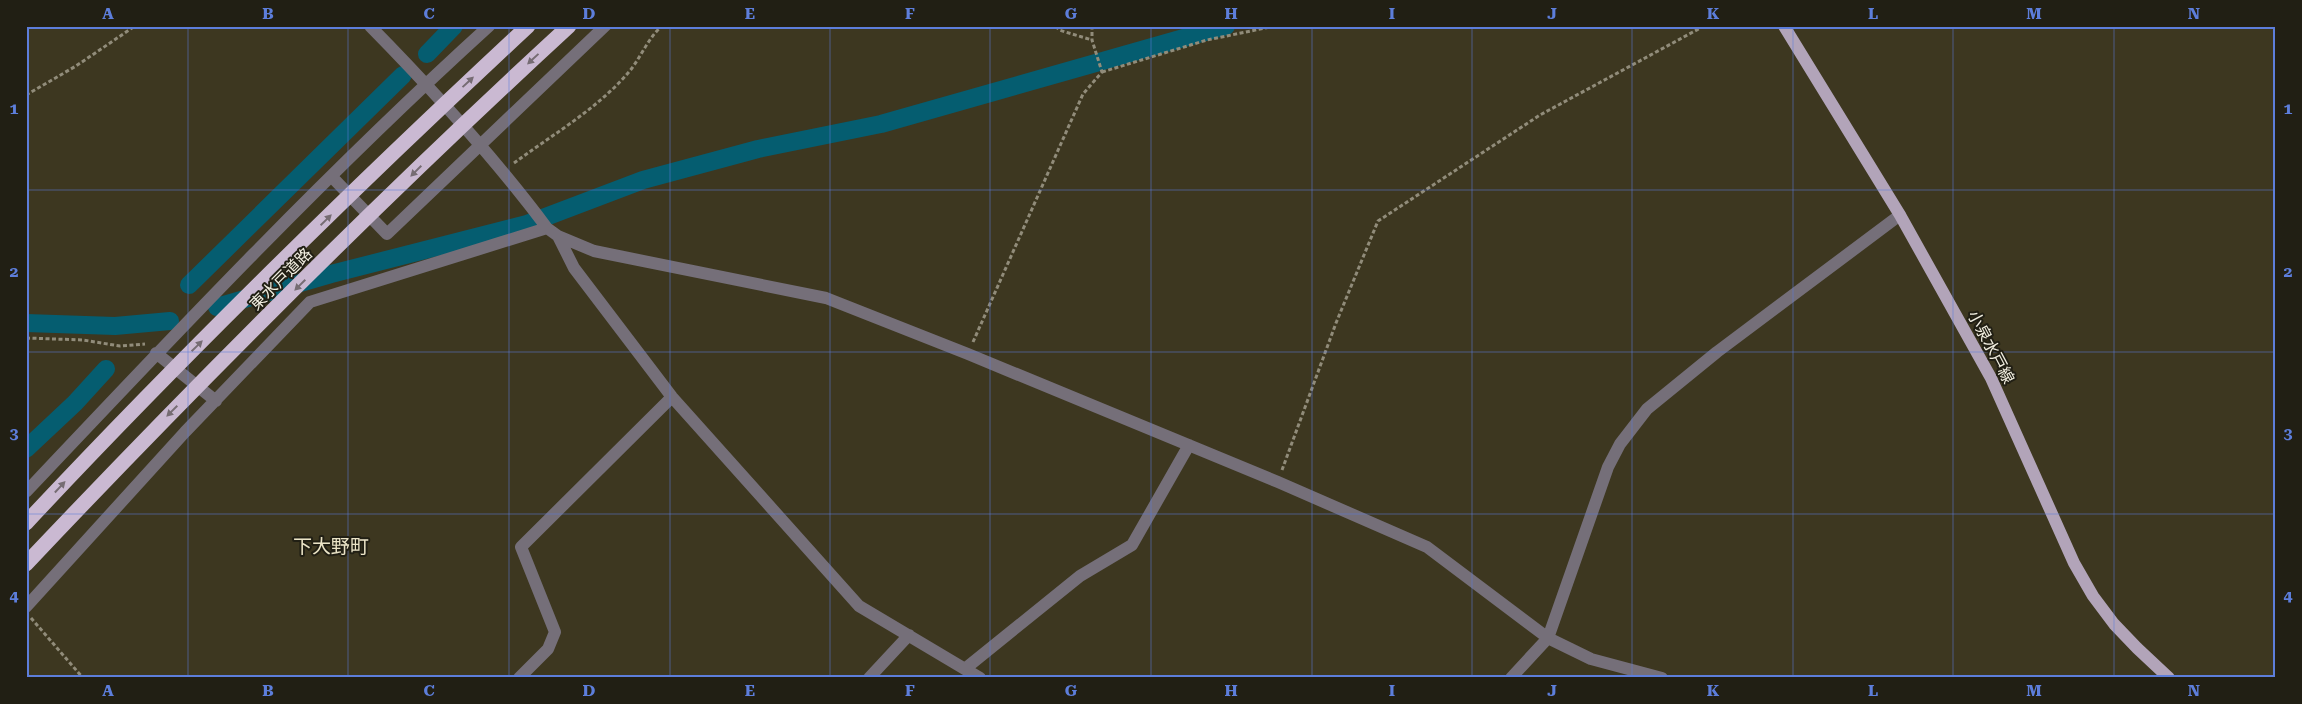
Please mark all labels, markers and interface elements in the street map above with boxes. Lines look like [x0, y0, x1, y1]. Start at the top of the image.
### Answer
text: A [102, 4, 114, 23]
text: B [262, 4, 274, 23]
text: C [423, 4, 435, 23]
text: D [583, 4, 596, 23]
text: E [745, 4, 755, 23]
text: F [905, 4, 915, 23]
text: G [1065, 4, 1078, 23]
text: H [1224, 4, 1238, 23]
text: I [1389, 4, 1395, 23]
text: J [1547, 4, 1557, 23]
text: K [1707, 4, 1720, 23]
text: L [1868, 4, 1878, 23]
text: M [2026, 4, 2042, 23]
text: N [2188, 4, 2200, 23]
one-way arrow [528, 53, 540, 65]
one-way arrow [461, 76, 473, 88]
text: 1 [10, 99, 19, 118]
text: 1 [2284, 99, 2293, 118]
one-way arrow [410, 165, 422, 177]
one-way arrow [320, 214, 332, 226]
street label: 東水戸道路 [246, 244, 316, 314]
text: 2 [10, 262, 19, 281]
text: 2 [2284, 262, 2293, 281]
one-way arrow [294, 279, 306, 291]
street label: 小泉水戸線 [1964, 307, 2018, 387]
one-way arrow [191, 340, 203, 352]
one-way arrow [166, 405, 178, 417]
text: 3 [10, 424, 19, 443]
text: 3 [2284, 424, 2293, 443]
one-way arrow [54, 482, 66, 494]
district label: 下大野町 [293, 535, 369, 558]
text: 4 [10, 586, 19, 605]
text: 4 [2284, 586, 2293, 605]
text: A [102, 681, 114, 700]
text: B [262, 681, 274, 700]
text: C [423, 681, 435, 700]
text: D [583, 681, 596, 700]
text: E [745, 681, 755, 700]
text: F [905, 681, 915, 700]
text: G [1065, 681, 1078, 700]
text: H [1224, 681, 1238, 700]
text: I [1389, 681, 1395, 700]
text: J [1547, 681, 1557, 700]
text: K [1707, 681, 1720, 700]
text: L [1868, 681, 1878, 700]
text: M [2026, 681, 2042, 700]
text: N [2188, 681, 2200, 700]

